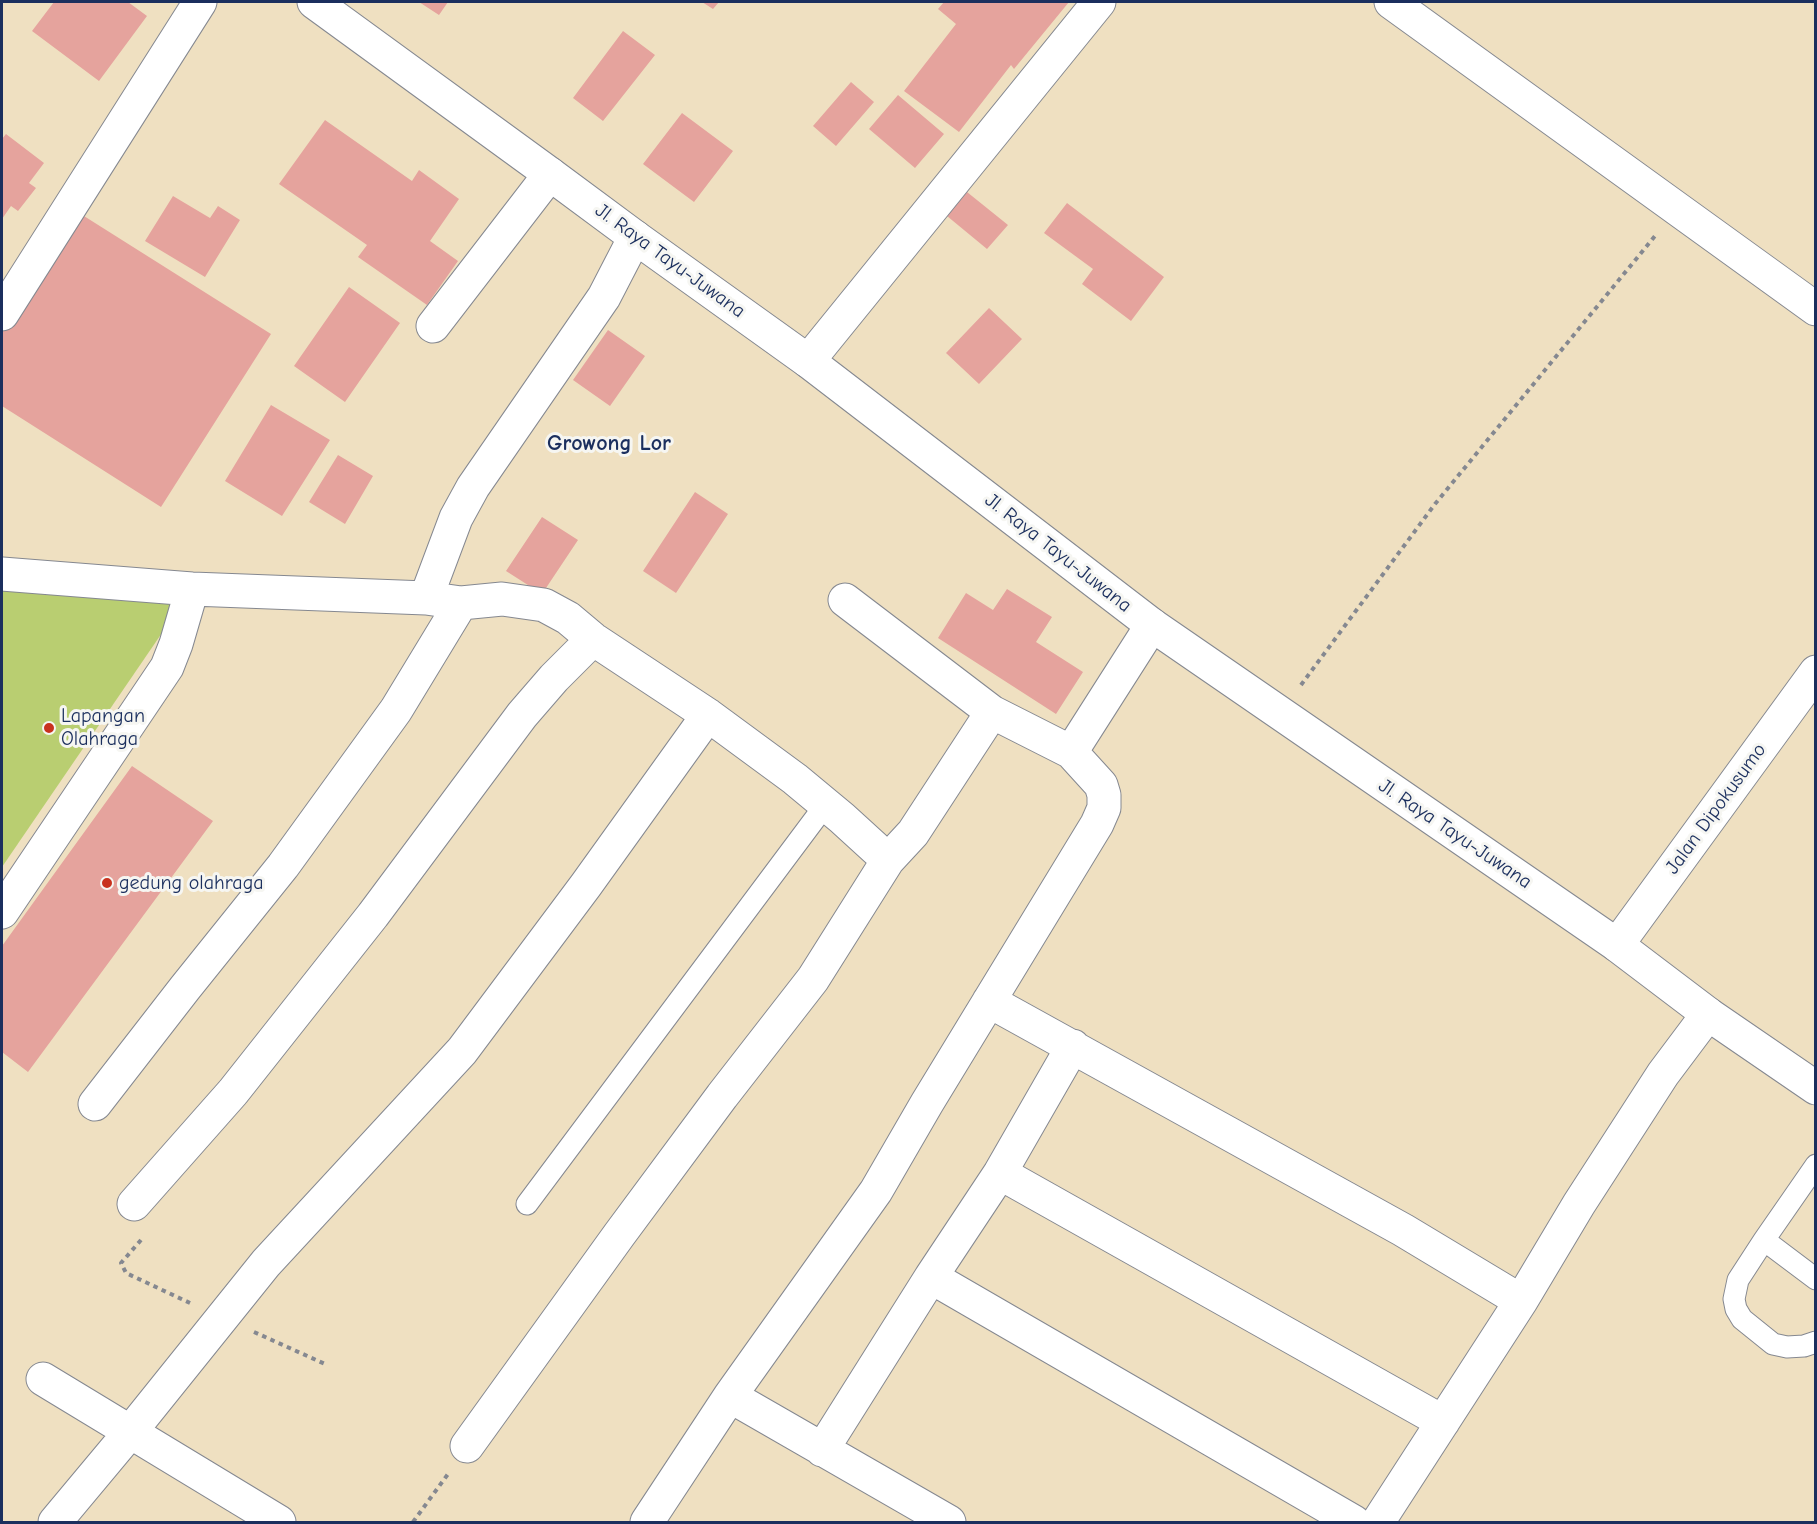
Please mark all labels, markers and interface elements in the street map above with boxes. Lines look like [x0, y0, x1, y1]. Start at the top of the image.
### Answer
street label: Jl. Raya Tayu-Juwana [590, 198, 750, 324]
district label: Growong Lor [547, 431, 671, 457]
street label: Jl. Raya Tayu-Juwana [980, 488, 1136, 618]
place label: Lapangan Olahraga [61, 704, 145, 751]
marker: Lapangan Olahraga [42, 721, 56, 735]
street label: Jalan Dipokusumo [1661, 739, 1771, 879]
street label: Jl. Raya Tayu-Juwana [1374, 774, 1536, 894]
place label: gedung olahraga [119, 871, 264, 895]
marker: gedung olahraga [100, 876, 114, 890]

